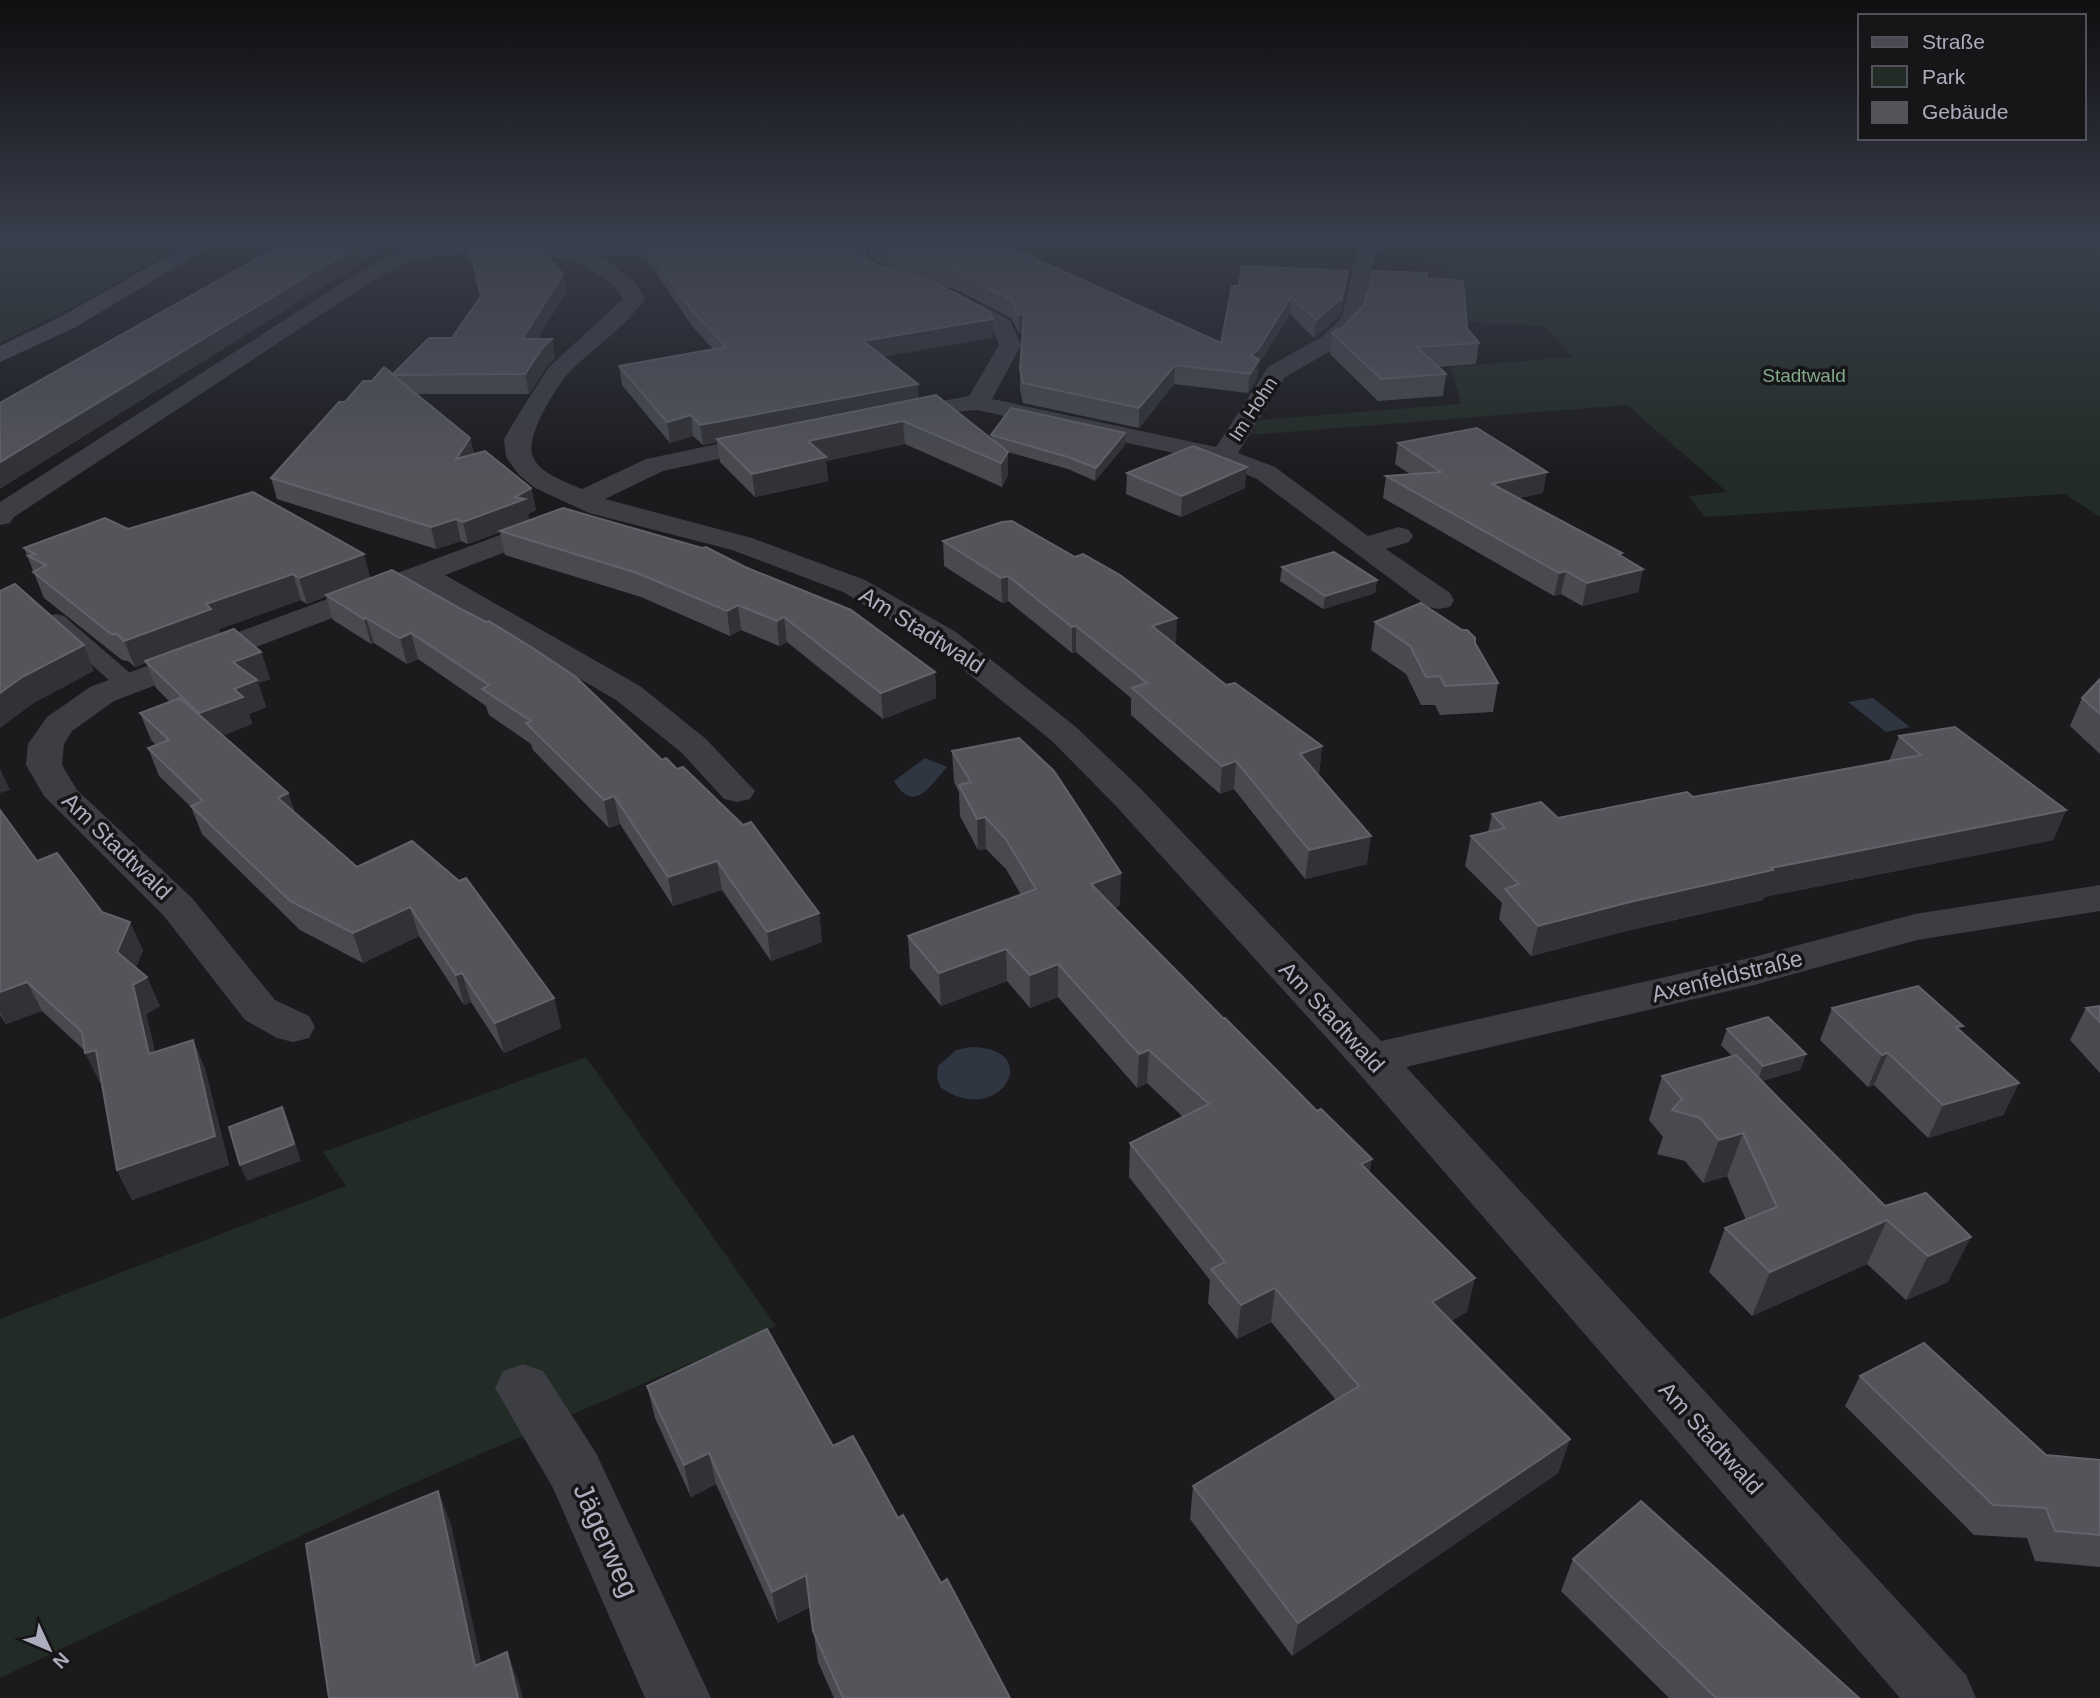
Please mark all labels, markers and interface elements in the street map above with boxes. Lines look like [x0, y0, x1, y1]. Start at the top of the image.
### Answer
legend [1858, 14, 2086, 140]
text: Straße [1922, 30, 1985, 53]
text: Park [1922, 65, 1966, 88]
text: Gebäude [1922, 100, 2008, 123]
park label: Stadtwald [1762, 365, 1846, 386]
street label: Im Hohn [1225, 373, 1281, 445]
street label: Am Stadtwald [855, 581, 989, 679]
street label: Am Stadtwald [57, 787, 177, 905]
street label: Axenfeldstraße [1649, 945, 1805, 1007]
street label: Am Stadtwald [1274, 956, 1390, 1078]
street label: Am Stadtwald [1654, 1377, 1768, 1499]
street label: Jägerweg [567, 1478, 645, 1602]
north arrow [14, 1614, 84, 1684]
text: N [49, 1648, 73, 1673]

